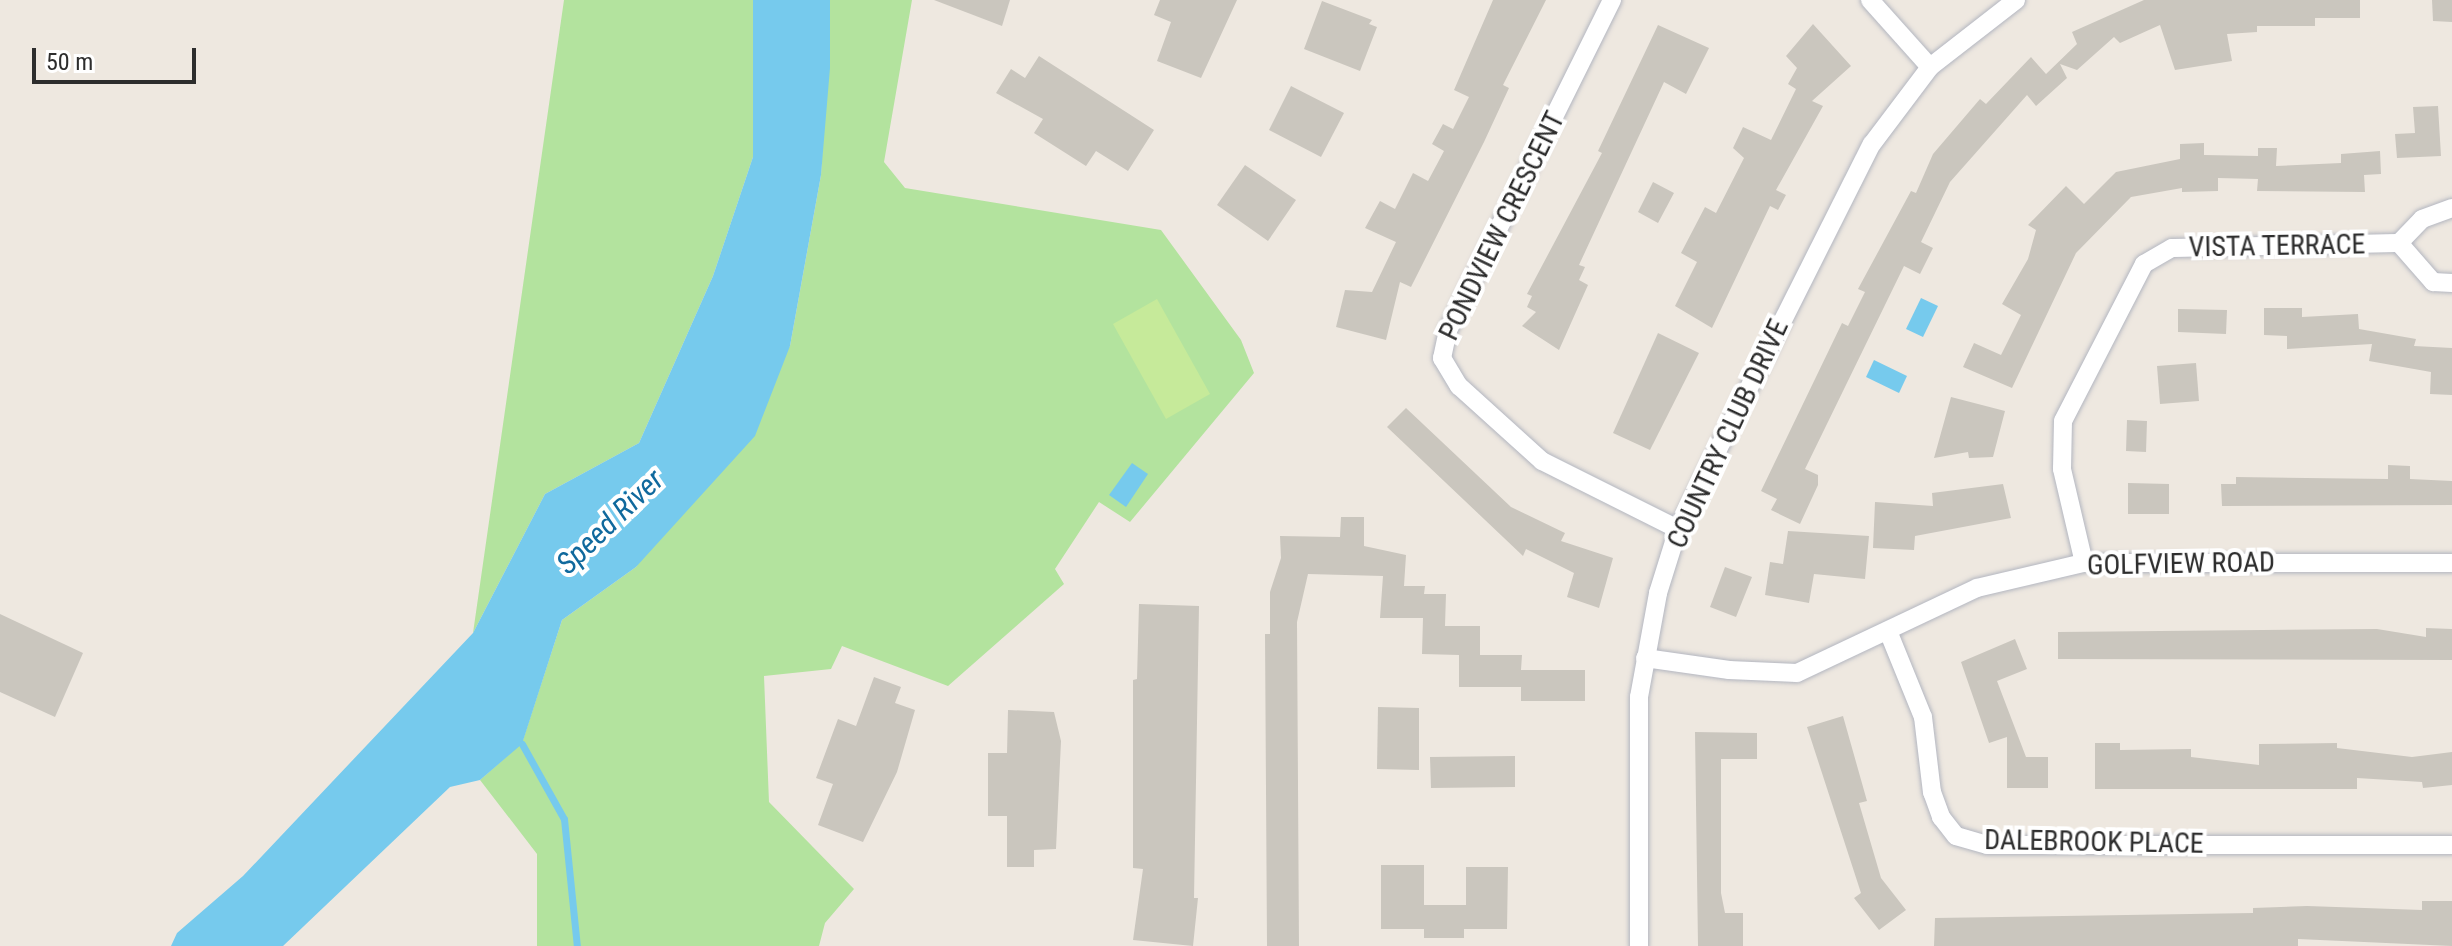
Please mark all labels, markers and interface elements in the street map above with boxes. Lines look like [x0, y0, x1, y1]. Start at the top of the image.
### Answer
scale bar [36, 32, 200, 82]
text: 50 m [46, 48, 93, 76]
street label: PONDVIEW CRESCENT [1432, 106, 1572, 346]
street label: VISTA TERRACE [2188, 228, 2366, 264]
street label: COUNTRY CLUB DRIVE [1660, 314, 1796, 554]
water label: Speed River [549, 462, 671, 582]
street label: GOLFVIEW ROAD [2087, 546, 2275, 582]
street label: DALEBROOK PLACE [1984, 823, 2204, 861]

